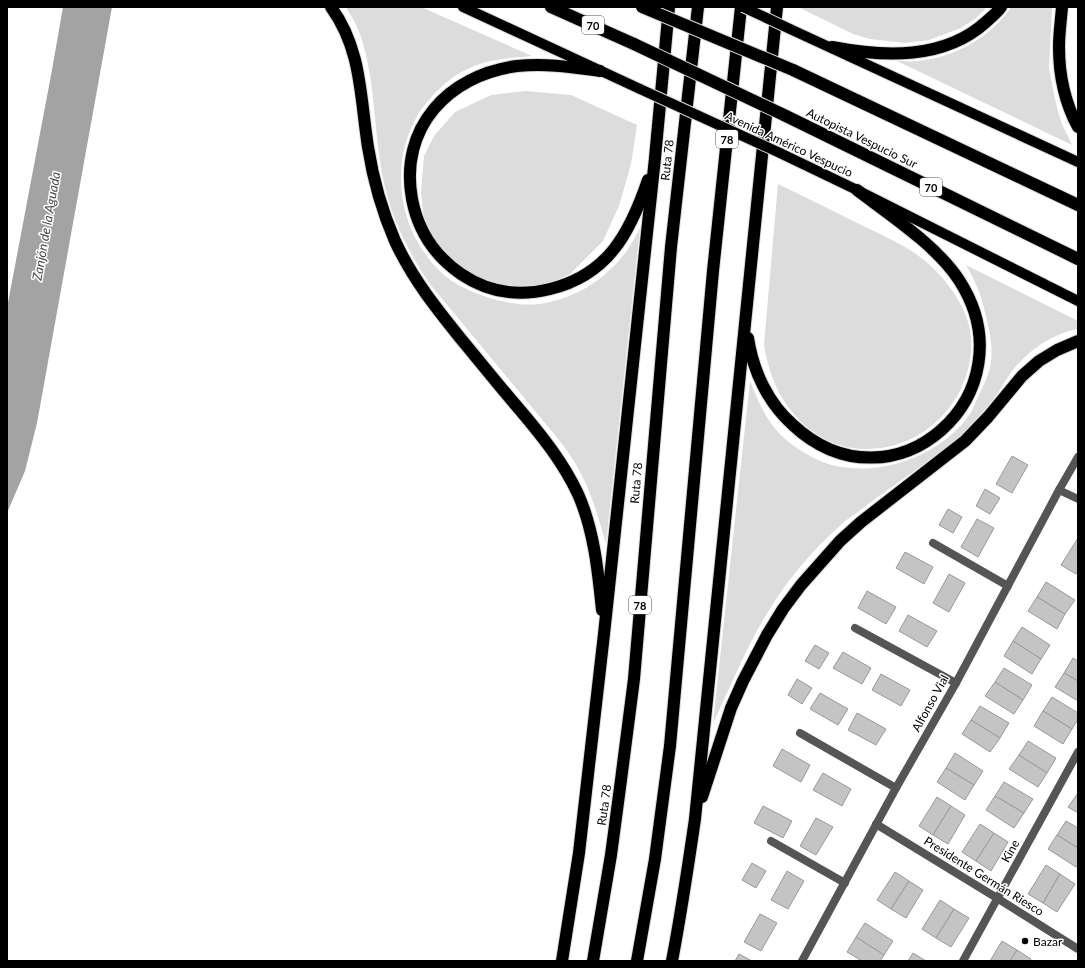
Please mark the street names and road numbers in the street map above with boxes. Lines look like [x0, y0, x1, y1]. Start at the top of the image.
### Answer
road number: 70 [582, 16, 604, 34]
street label: Autopista Vespucio Sur [804, 105, 920, 172]
street label: Avenida Américo Vespucio [723, 108, 855, 180]
road number: 78 [716, 130, 738, 148]
street label: Ruta 78 [657, 139, 677, 181]
road number: 70 [920, 178, 942, 196]
street label: Ruta 78 [627, 462, 645, 504]
road number: 78 [629, 596, 651, 614]
street label: Alfonso Vial [908, 672, 952, 734]
street label: Ruta 78 [594, 784, 614, 826]
street label: Presidente Germán Riesco [921, 833, 1047, 919]
street label: Kine [998, 837, 1022, 865]

